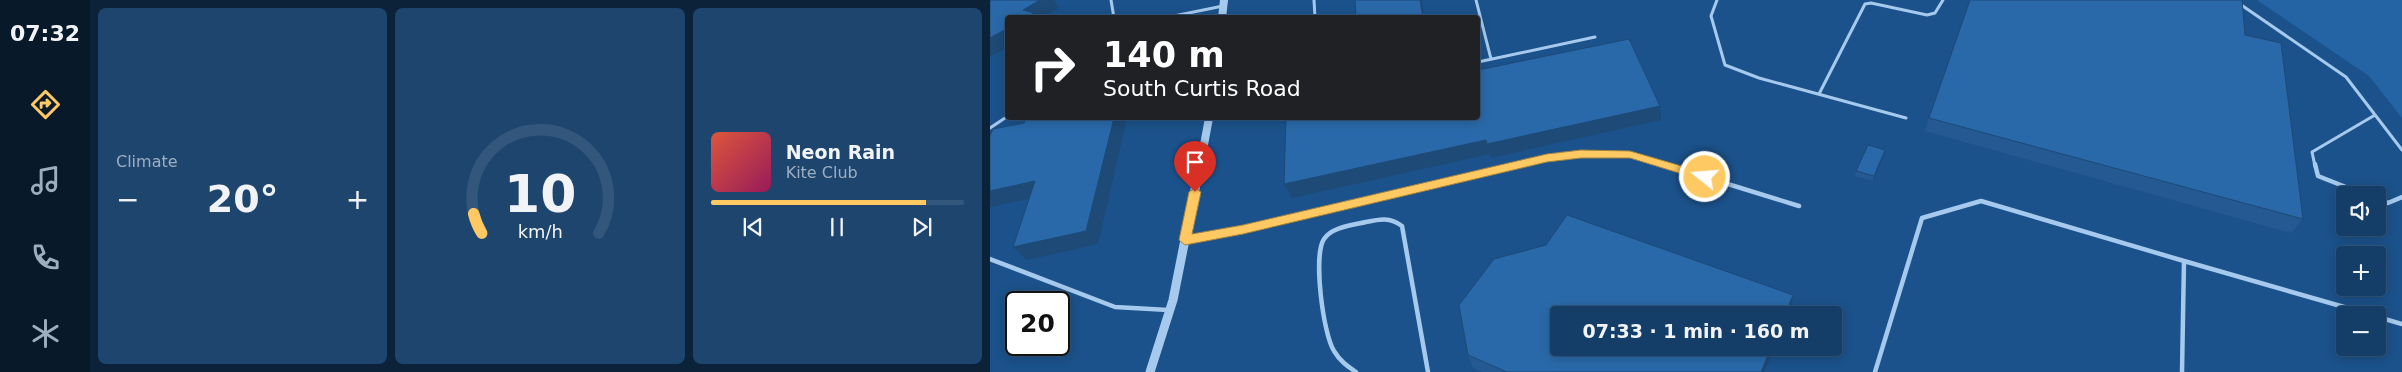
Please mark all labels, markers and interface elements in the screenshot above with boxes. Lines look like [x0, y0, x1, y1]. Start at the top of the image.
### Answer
text: 07:32 [10, 21, 80, 46]
icon: right [1020, 35, 1085, 100]
text: 140 m [1103, 35, 1225, 75]
text: South Curtis Road [1103, 76, 1301, 101]
icon: directions [28, 87, 63, 122]
text: Neon Rain [786, 141, 895, 163]
pin [1174, 141, 1216, 192]
icon: arrive [1181, 148, 1209, 176]
position arrow [1678, 150, 1730, 202]
text: Climate [116, 152, 178, 171]
icon: music [28, 163, 63, 198]
text: Kite Club [786, 163, 858, 182]
text: 10 [504, 164, 576, 224]
text: 20° [207, 177, 279, 221]
text: − [116, 183, 139, 216]
text: + [346, 183, 369, 216]
map controls [2336, 186, 2386, 356]
button: sound [2336, 186, 2386, 236]
icon: previous [739, 213, 767, 241]
icon: pause [823, 213, 851, 241]
icon: next [908, 213, 936, 241]
text: km/h [517, 221, 563, 242]
icon: phone [28, 240, 63, 275]
button: + [2336, 246, 2386, 296]
speed limit sign: 20 [1005, 291, 1070, 356]
button: − [2336, 306, 2386, 356]
icon: climate [28, 316, 63, 351]
text: 07:33 · 1 min · 160 m [1582, 320, 1810, 342]

